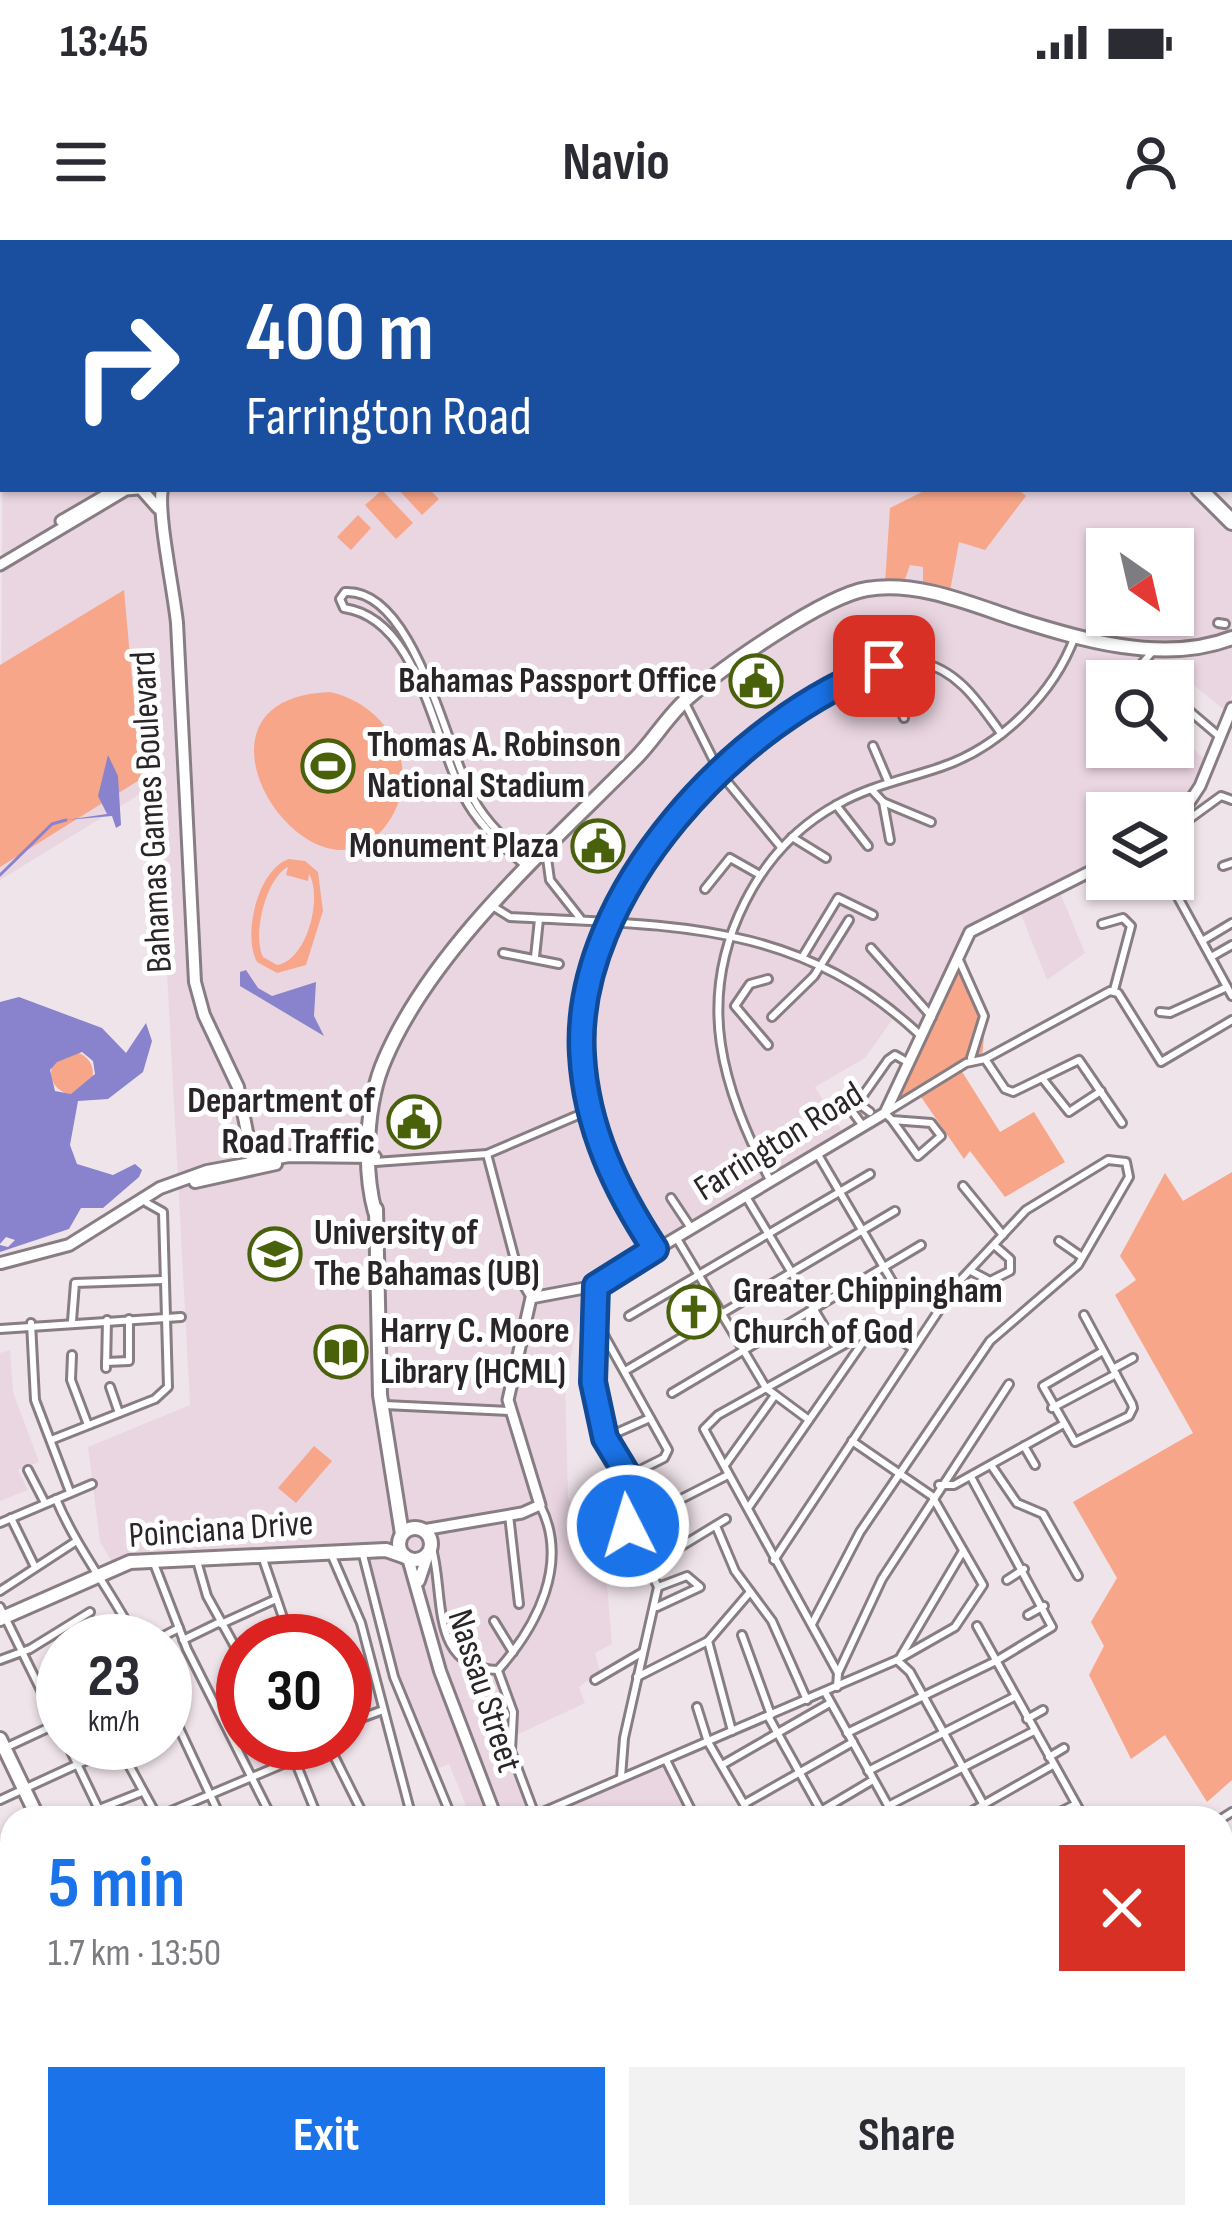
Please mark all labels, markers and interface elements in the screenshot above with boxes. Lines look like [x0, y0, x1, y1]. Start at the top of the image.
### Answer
text: 13:45 [60, 15, 149, 70]
icon: menu [48, 129, 114, 195]
icon: person [1118, 129, 1184, 195]
text: Navio [562, 130, 670, 195]
text: 400 m [246, 283, 434, 384]
icon: right [48, 288, 204, 444]
text: Farrington Road [246, 385, 532, 450]
north arrow [1086, 528, 1194, 636]
map controls [1086, 528, 1194, 900]
pin [833, 615, 935, 717]
icon: arrive [851, 633, 917, 699]
street label: Bahamas Games Boulevard [122, 650, 182, 974]
public building icon: Bahamas Passport Office [728, 653, 784, 709]
place label: Bahamas Passport Office [398, 660, 717, 703]
button: search [1086, 660, 1194, 768]
place label: Thomas A. Robinson National Stadium [367, 724, 621, 808]
sports icon: Thomas A. Robinson National Stadium [300, 738, 356, 794]
button: layers [1086, 792, 1194, 900]
public building icon: Monument Plaza [570, 818, 626, 874]
place label: Monument Plaza [349, 825, 559, 868]
street label: Farrington Road [687, 1073, 871, 1211]
place label: Department of Road Traffic [187, 1080, 376, 1164]
public building icon: Department of Road Traffic [386, 1094, 442, 1150]
place label: University of The Bahamas (UB) [314, 1212, 540, 1296]
school or university icon: University of The Bahamas (UB) [247, 1226, 303, 1282]
place label: Greater Chippingham Church of God [733, 1270, 1003, 1354]
church icon: Greater Chippingham Church of God [666, 1284, 722, 1340]
place label: Harry C. Moore Library (HCML) [380, 1310, 570, 1394]
library icon: Harry C. Moore Library (HCML) [313, 1324, 369, 1380]
position arrow [565, 1463, 691, 1589]
street label: Poinciana Drive [127, 1502, 315, 1558]
street label: Nassau Street [438, 1604, 530, 1778]
speed limit sign: 30 [216, 1614, 372, 1770]
text: 23 [87, 1641, 141, 1713]
text: km/h [88, 1704, 140, 1740]
text: 5 min [48, 1841, 185, 1928]
button: close [1059, 1845, 1185, 1971]
text: 1.7 km · 13:50 [48, 1930, 221, 1977]
button: Exit [48, 2067, 605, 2205]
button: Share [629, 2067, 1185, 2205]

